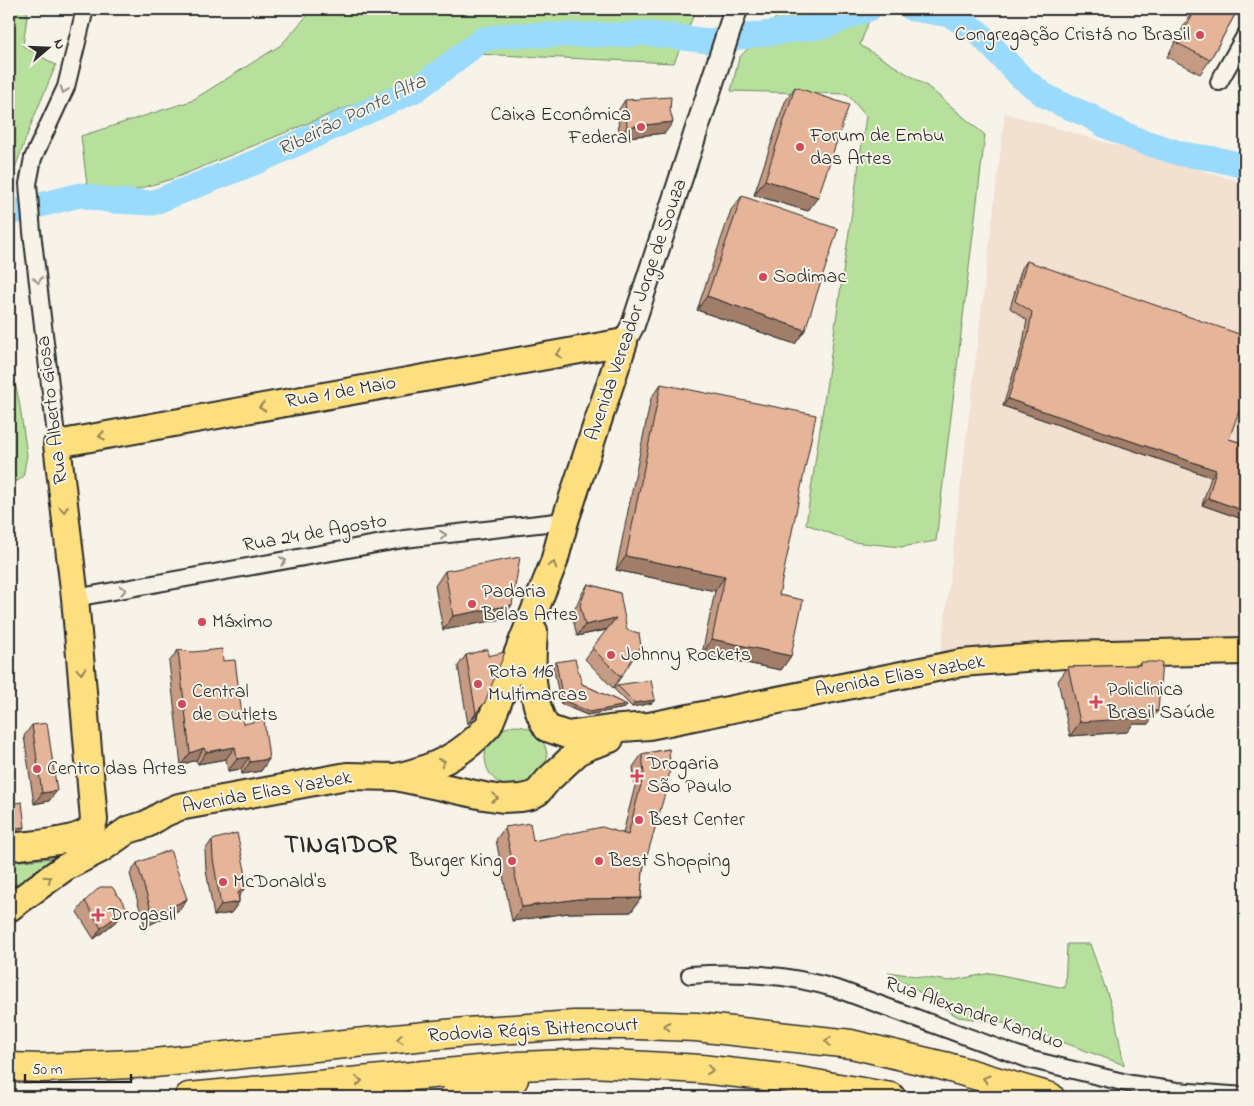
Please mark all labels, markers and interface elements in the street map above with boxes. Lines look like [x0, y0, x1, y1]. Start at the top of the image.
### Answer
place label: Congregação Cristá no Brasil [955, 21, 1190, 51]
north arrow [22, 22, 72, 72]
marker: Congregação Cristá no Brasil [1194, 29, 1206, 41]
text: N [47, 36, 70, 52]
water label: Ribeirão Ponte Alta [273, 67, 432, 165]
one-way arrow [60, 85, 70, 94]
place label: Caixa Econômica Federal [490, 101, 631, 153]
marker: Caixa Econômica Federal [635, 121, 647, 133]
place label: Forum de Embu das Artes [809, 122, 944, 174]
marker: Forum de Embu das Artes [794, 141, 806, 153]
street label: Avenida Vereador Jorge de Souza [578, 175, 697, 445]
place label: Sodimac [773, 263, 846, 292]
marker: Sodimac [757, 271, 769, 283]
one-way arrow [32, 276, 43, 284]
street label: Rua Alberto Giosa [30, 334, 76, 486]
one-way arrow [555, 348, 564, 358]
street label: Rua 1 de Maio [283, 369, 399, 417]
one-way arrow [257, 401, 266, 411]
one-way arrow [97, 430, 106, 440]
one-way arrow [58, 506, 69, 514]
street label: Rua 24 de Agosto [241, 507, 389, 562]
one-way arrow [439, 530, 447, 541]
one-way arrow [278, 557, 287, 567]
one-way arrow [547, 561, 557, 569]
place label: Padaria Belas Artes [481, 578, 578, 630]
one-way arrow [118, 585, 127, 595]
marker: Padaria Belas Artes [466, 598, 478, 610]
place label: Máximo [212, 608, 273, 637]
marker: Máximo [196, 616, 208, 628]
place label: Johnny Rockets [621, 641, 751, 670]
street label: Avenida Elias Yazbek [813, 648, 987, 706]
marker: Johnny Rockets [605, 649, 617, 661]
place label: Rota 116 Multimarcas [488, 658, 588, 710]
one-way arrow [75, 667, 86, 675]
place label: Policlinica Brasil Saúde [1106, 676, 1215, 728]
place label: Central de Outlets [192, 678, 278, 730]
marker: Rota 116 Multimarcas [472, 678, 484, 690]
marker: Policlinica Brasil Saúde [1089, 695, 1103, 709]
marker: Central de Outlets [176, 698, 188, 710]
place label: Drogaria São Paulo [646, 750, 732, 802]
place label: Centro das Artes [47, 755, 187, 784]
one-way arrow [437, 757, 446, 768]
marker: Centro das Artes [31, 763, 43, 775]
street label: Avenida Elias Yazbek [180, 764, 354, 822]
marker: Drogaria São Paulo [631, 770, 643, 782]
one-way arrow [491, 792, 499, 802]
place label: Best Center [648, 806, 746, 835]
marker: Best Center [633, 814, 645, 826]
district label: TINGIDOR [284, 828, 398, 864]
place label: Burger King [409, 847, 502, 877]
place label: Best Shopping [608, 847, 730, 877]
marker: Burger King [506, 855, 518, 867]
marker: Best Shopping [593, 855, 605, 867]
place label: McDonald's [233, 868, 327, 897]
one-way arrow [42, 876, 52, 885]
marker: McDonald's [217, 876, 229, 888]
place label: Drogasil [107, 901, 176, 931]
marker: Drogasil [92, 909, 104, 921]
street label: Rua Alexandre Kanduo [881, 970, 1067, 1058]
street label: Rodovia Régis Bittencourt [427, 1011, 639, 1052]
one-way arrow [662, 1020, 670, 1031]
one-way arrow [395, 1033, 403, 1044]
one-way arrow [824, 1036, 832, 1047]
scale bar [25, 1051, 131, 1083]
text: 50 m [32, 1059, 63, 1081]
one-way arrow [706, 1064, 714, 1075]
one-way arrow [983, 1074, 991, 1084]
one-way arrow [356, 1075, 364, 1086]

